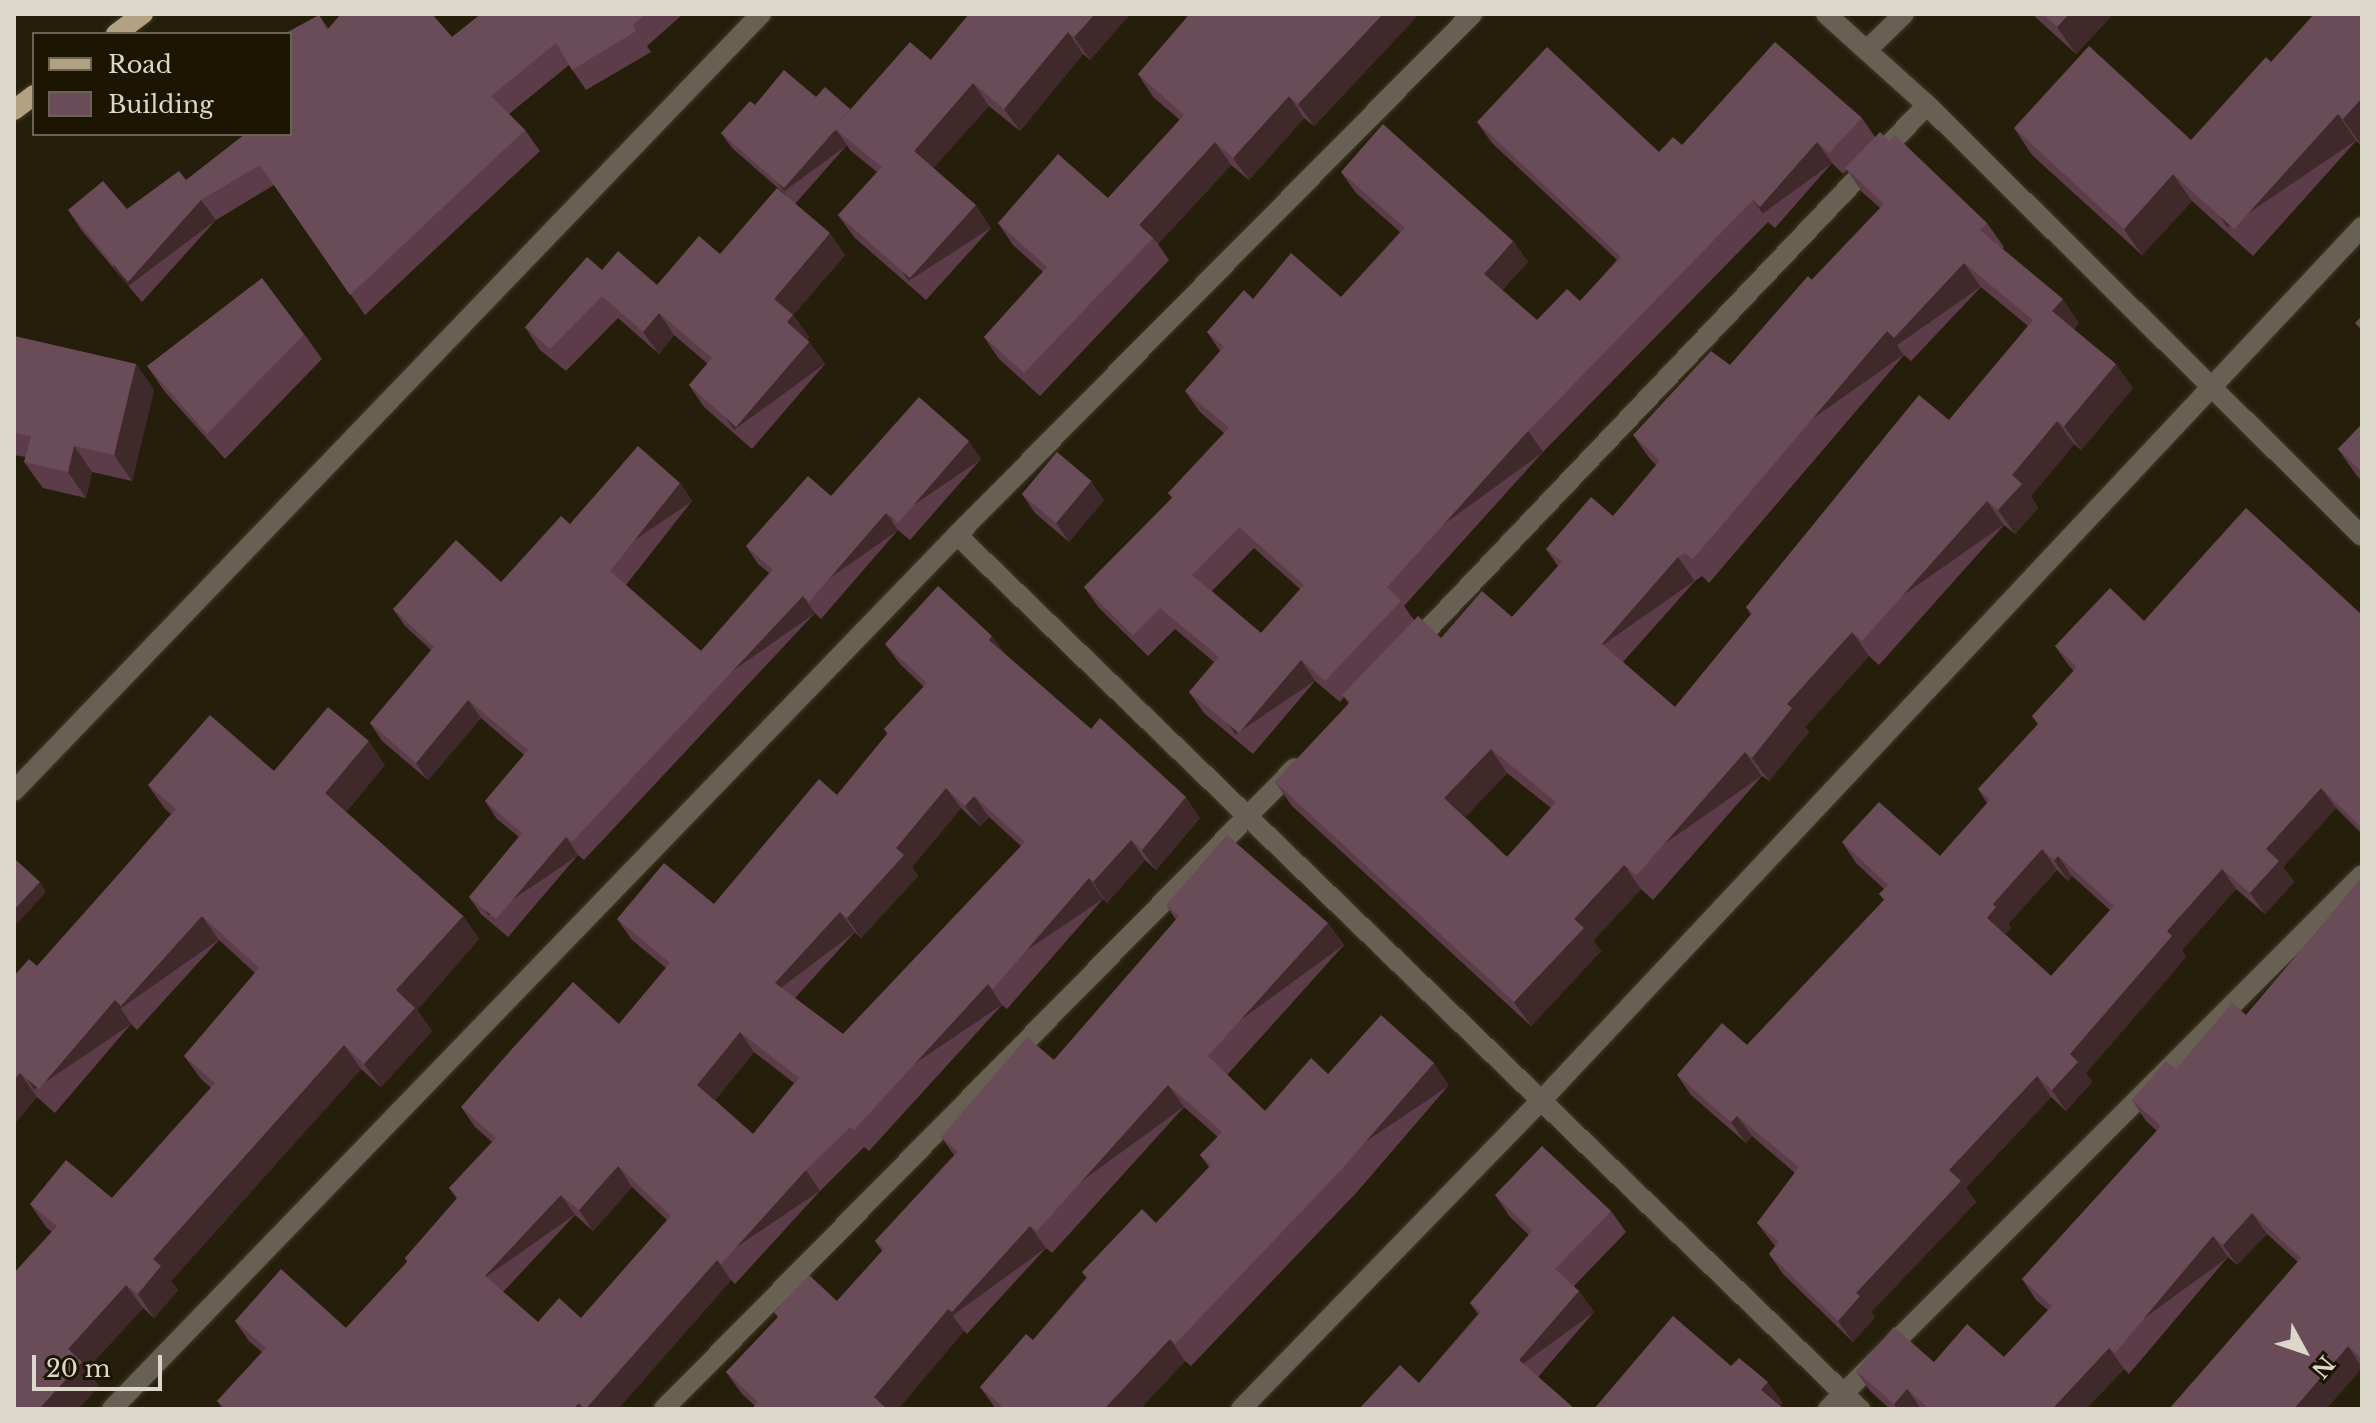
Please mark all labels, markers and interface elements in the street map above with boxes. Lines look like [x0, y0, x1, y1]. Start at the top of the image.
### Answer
legend [32, 32, 292, 136]
text: Road [108, 50, 172, 79]
text: Building [108, 90, 214, 119]
north arrow [2264, 1311, 2344, 1391]
scale bar [36, 1339, 166, 1389]
text: N [2306, 1350, 2340, 1383]
text: 20 m [46, 1354, 111, 1383]

